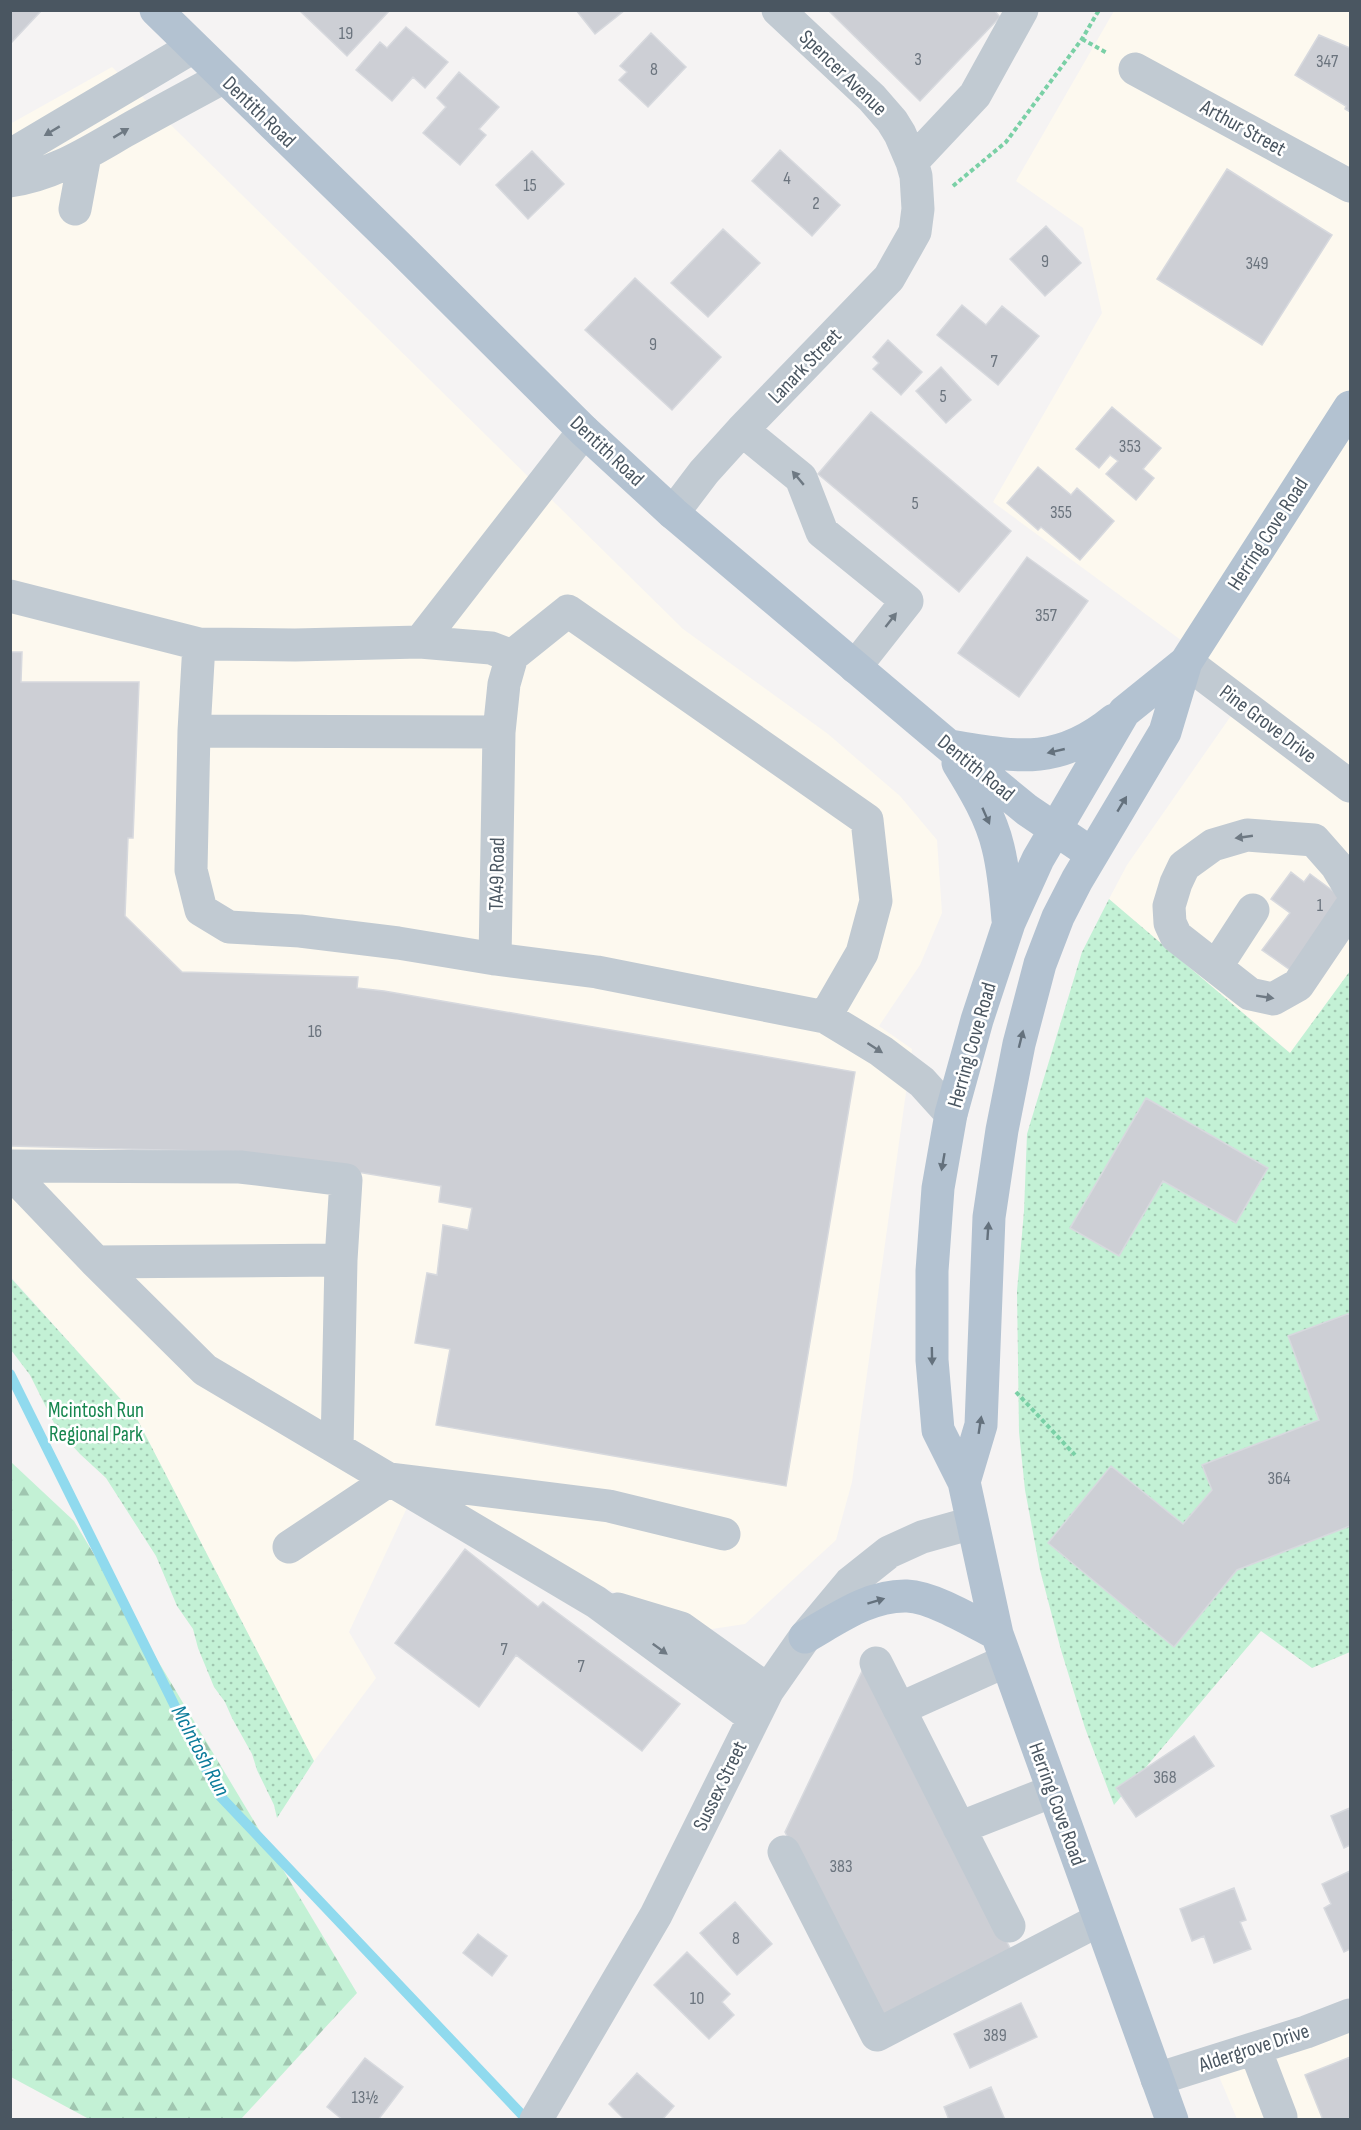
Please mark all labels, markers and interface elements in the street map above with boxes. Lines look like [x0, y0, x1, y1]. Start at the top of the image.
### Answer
house number: 19 [339, 23, 353, 44]
street label: Spencer Avenue [794, 25, 892, 121]
house number: 3 [914, 49, 922, 70]
house number: 347 [1316, 51, 1339, 72]
house number: 8 [650, 59, 658, 80]
street label: Dentith Road [217, 71, 301, 153]
street label: Arthur Street [1195, 94, 1290, 162]
one-way arrow [44, 125, 60, 136]
one-way arrow [113, 128, 129, 139]
house number: 4 [783, 168, 791, 189]
house number: 15 [523, 175, 537, 196]
house number: 2 [812, 193, 820, 214]
house number: 9 [1041, 251, 1049, 272]
house number: 349 [1245, 253, 1269, 274]
street label: Lanark Street [763, 323, 847, 409]
house number: 9 [649, 334, 657, 355]
house number: 7 [990, 351, 998, 372]
house number: 5 [939, 386, 947, 407]
street label: Dentith Road [565, 411, 649, 491]
house number: 353 [1119, 436, 1141, 457]
one-way arrow [791, 470, 804, 485]
street label: Herring Cove Road [1222, 473, 1314, 595]
house number: 5 [911, 493, 919, 514]
house number: 355 [1050, 502, 1072, 523]
house number: 357 [1035, 605, 1058, 626]
one-way arrow [885, 613, 897, 628]
street label: Pine Grove Drive [1215, 680, 1321, 768]
street label: Dentith Road [932, 729, 1020, 807]
one-way arrow [1046, 747, 1065, 756]
one-way arrow [1117, 796, 1128, 812]
one-way arrow [982, 807, 991, 824]
one-way arrow [1234, 833, 1253, 842]
street label: TA49 Road [484, 837, 510, 911]
house number: 1 [1317, 895, 1324, 916]
street label: Herring Cove Road [942, 980, 1002, 1110]
one-way arrow [1256, 992, 1275, 1001]
house number: 16 [308, 1021, 322, 1042]
one-way arrow [1017, 1029, 1027, 1048]
one-way arrow [867, 1042, 883, 1053]
one-way arrow [938, 1152, 947, 1171]
one-way arrow [983, 1221, 993, 1240]
one-way arrow [928, 1347, 937, 1366]
park label: Mcintosh Run Regional Park [48, 1398, 144, 1447]
one-way arrow [975, 1416, 984, 1435]
house number: 364 [1267, 1468, 1291, 1489]
one-way arrow [867, 1596, 885, 1605]
house number: 7 [500, 1639, 508, 1660]
one-way arrow [651, 1643, 667, 1655]
house number: 7 [577, 1656, 585, 1677]
water label: McIntosh Run [165, 1701, 235, 1801]
street label: Sussex Street [688, 1737, 752, 1835]
street label: Herring Cove Road [1023, 1739, 1091, 1869]
house number: 368 [1153, 1767, 1177, 1788]
house number: 383 [830, 1856, 852, 1877]
house number: 8 [732, 1928, 740, 1949]
house number: 10 [690, 1988, 704, 2009]
street label: Aldergrove Drive [1195, 2018, 1312, 2078]
house number: 389 [983, 2025, 1007, 2046]
house number: 13½ [351, 2087, 379, 2108]

